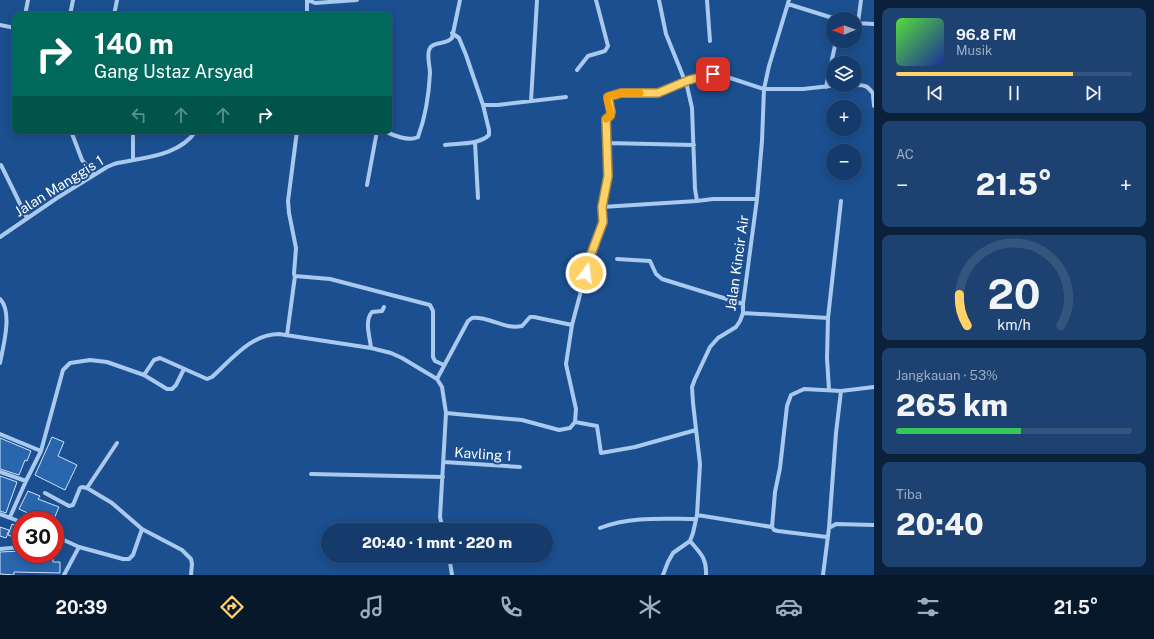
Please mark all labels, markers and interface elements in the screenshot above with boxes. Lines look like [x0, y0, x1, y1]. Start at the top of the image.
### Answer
north arrow [826, 12, 862, 48]
map controls [826, 12, 862, 180]
text: 96.8 FM [956, 26, 1016, 43]
text: 140 m [94, 27, 174, 60]
icon: right [28, 28, 80, 80]
text: Musik [956, 43, 992, 58]
button: layers [826, 56, 862, 92]
pin [696, 57, 730, 91]
text: Gang Ustaz Arsyad [94, 61, 253, 82]
icon: arrive [702, 63, 724, 85]
icon: previous [924, 82, 946, 104]
icon: pause [1003, 82, 1025, 104]
icon: next [1082, 82, 1104, 104]
button: + [826, 100, 862, 136]
icon: left [128, 104, 150, 126]
icon: ahead [170, 104, 192, 126]
icon: ahead [212, 104, 234, 126]
icon: right [254, 104, 276, 126]
button: − [826, 144, 862, 180]
text: AC [896, 147, 914, 162]
street label: Jalan Manggis 1 [12, 152, 106, 220]
text: 21.5° [976, 166, 1052, 202]
text: − [896, 172, 908, 198]
text: + [1120, 172, 1132, 198]
street label: Jalan Kincir Air [722, 214, 752, 312]
position arrow [565, 252, 607, 294]
text: 20 [987, 268, 1041, 317]
text: km/h [997, 315, 1031, 332]
text: Jangkauan · 53% [896, 368, 998, 383]
text: 265 km [896, 387, 1008, 423]
street label: Kavling 1 [454, 444, 512, 464]
text: Tiba [896, 487, 922, 502]
text: 20:40 [896, 506, 984, 542]
speed limit sign: 30 [12, 511, 64, 563]
text: 20:40 · 1 mnt · 220 m [362, 534, 512, 551]
icon: directions [218, 593, 246, 621]
icon: music [358, 593, 386, 621]
icon: phone [497, 593, 525, 621]
icon: climate [636, 593, 664, 621]
icon: car [775, 593, 803, 621]
icon: filters [914, 593, 942, 621]
text: 20:39 [56, 597, 107, 618]
text: 21.5° [1054, 597, 1098, 618]

